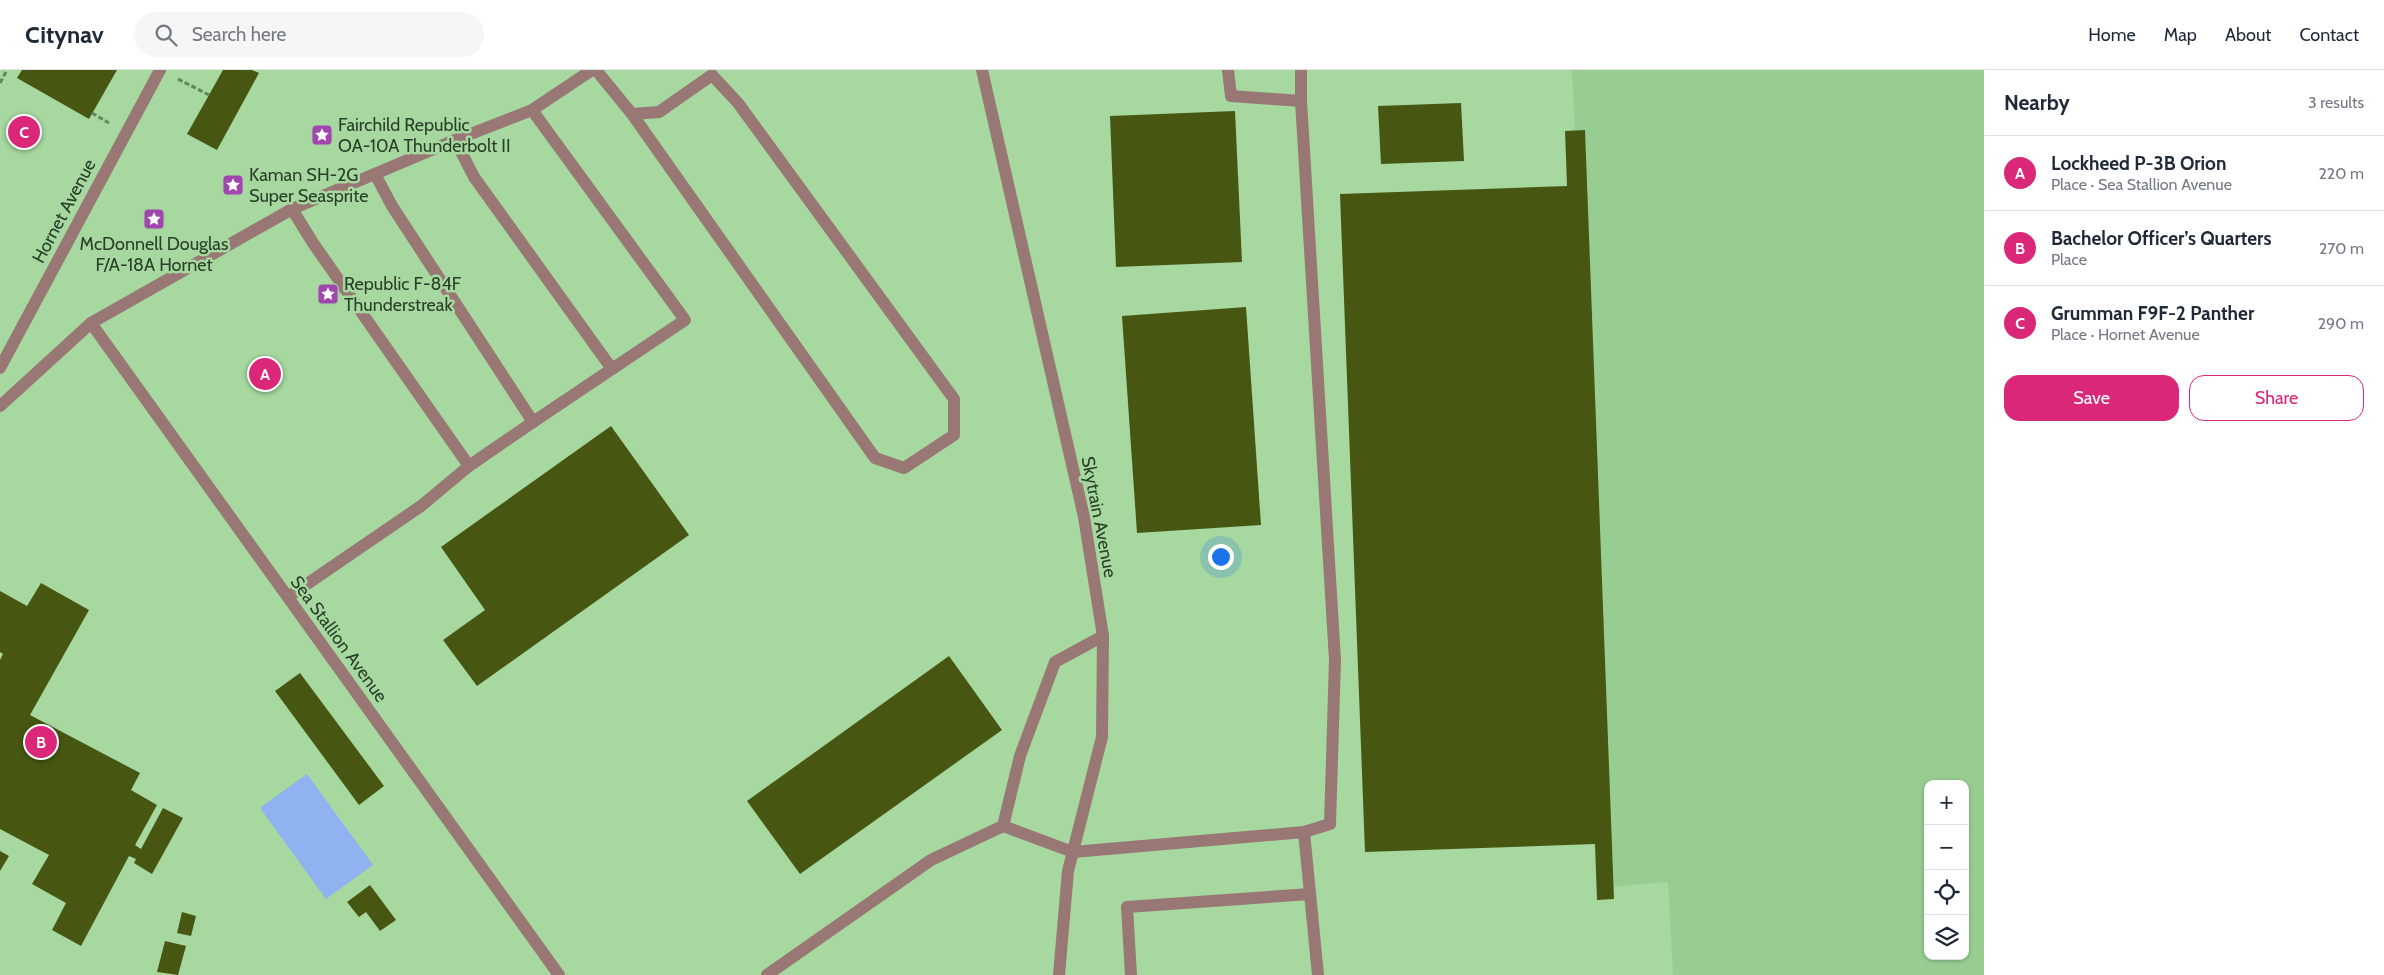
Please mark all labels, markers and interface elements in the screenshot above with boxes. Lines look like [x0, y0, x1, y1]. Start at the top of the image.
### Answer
search box [134, 12, 484, 57]
text: Citynav [25, 20, 104, 49]
icon: search [152, 21, 180, 49]
text: Search here [192, 23, 286, 46]
text: Home [2088, 24, 2136, 46]
text: Map [2164, 24, 2197, 46]
text: About [2225, 24, 2271, 46]
text: Contact [2299, 24, 2359, 46]
text: Nearby [2004, 90, 2070, 115]
text: 3 results [2308, 93, 2364, 112]
pin: C [8, 113, 40, 151]
place label: Fairchild Republic OA-10A Thunderbolt II [338, 114, 510, 157]
place icon: Fairchild Republic OA-10A Thunderbolt II [310, 123, 334, 147]
text: Lockheed P-3B Orion [2051, 152, 2226, 175]
street label: Hornet Avenue [27, 155, 101, 267]
place label: Kaman SH-2G Super Seasprite [249, 164, 368, 207]
text: A [2015, 164, 2025, 183]
text: 220 m [2318, 164, 2364, 183]
place icon: Kaman SH-2G Super Seasprite [221, 173, 245, 197]
text: Place · Sea Stallion Avenue [2051, 175, 2232, 194]
place icon: McDonnell Douglas F/A-18A Hornet [142, 207, 166, 231]
text: Bachelor Officer’s Quarters [2051, 227, 2271, 250]
place label: McDonnell Douglas F/A-18A Hornet [80, 233, 228, 276]
text: B [2015, 239, 2025, 258]
text: 270 m [2319, 239, 2364, 258]
text: Place [2051, 250, 2087, 269]
place label: Republic F-84F Thunderstreak [344, 273, 462, 316]
place icon: Republic F-84F Thunderstreak [316, 282, 340, 306]
text: Grumman F9F-2 Panther [2051, 302, 2254, 325]
text: C [2015, 314, 2025, 333]
text: 290 m [2318, 314, 2364, 333]
text: Place · Hornet Avenue [2051, 325, 2200, 344]
pin: A [249, 355, 281, 393]
button: Save [2004, 375, 2179, 421]
button: Share [2189, 375, 2364, 421]
street label: Skytrain Avenue [1076, 455, 1122, 579]
your location [1208, 544, 1234, 570]
street label: Sea Stallion Avenue [286, 572, 392, 706]
pin: B [25, 723, 57, 761]
map controls [1924, 780, 1969, 960]
button: + [1924, 780, 1969, 825]
button: − [1924, 825, 1969, 870]
button: locate [1924, 870, 1969, 915]
button: layers [1924, 915, 1969, 960]

